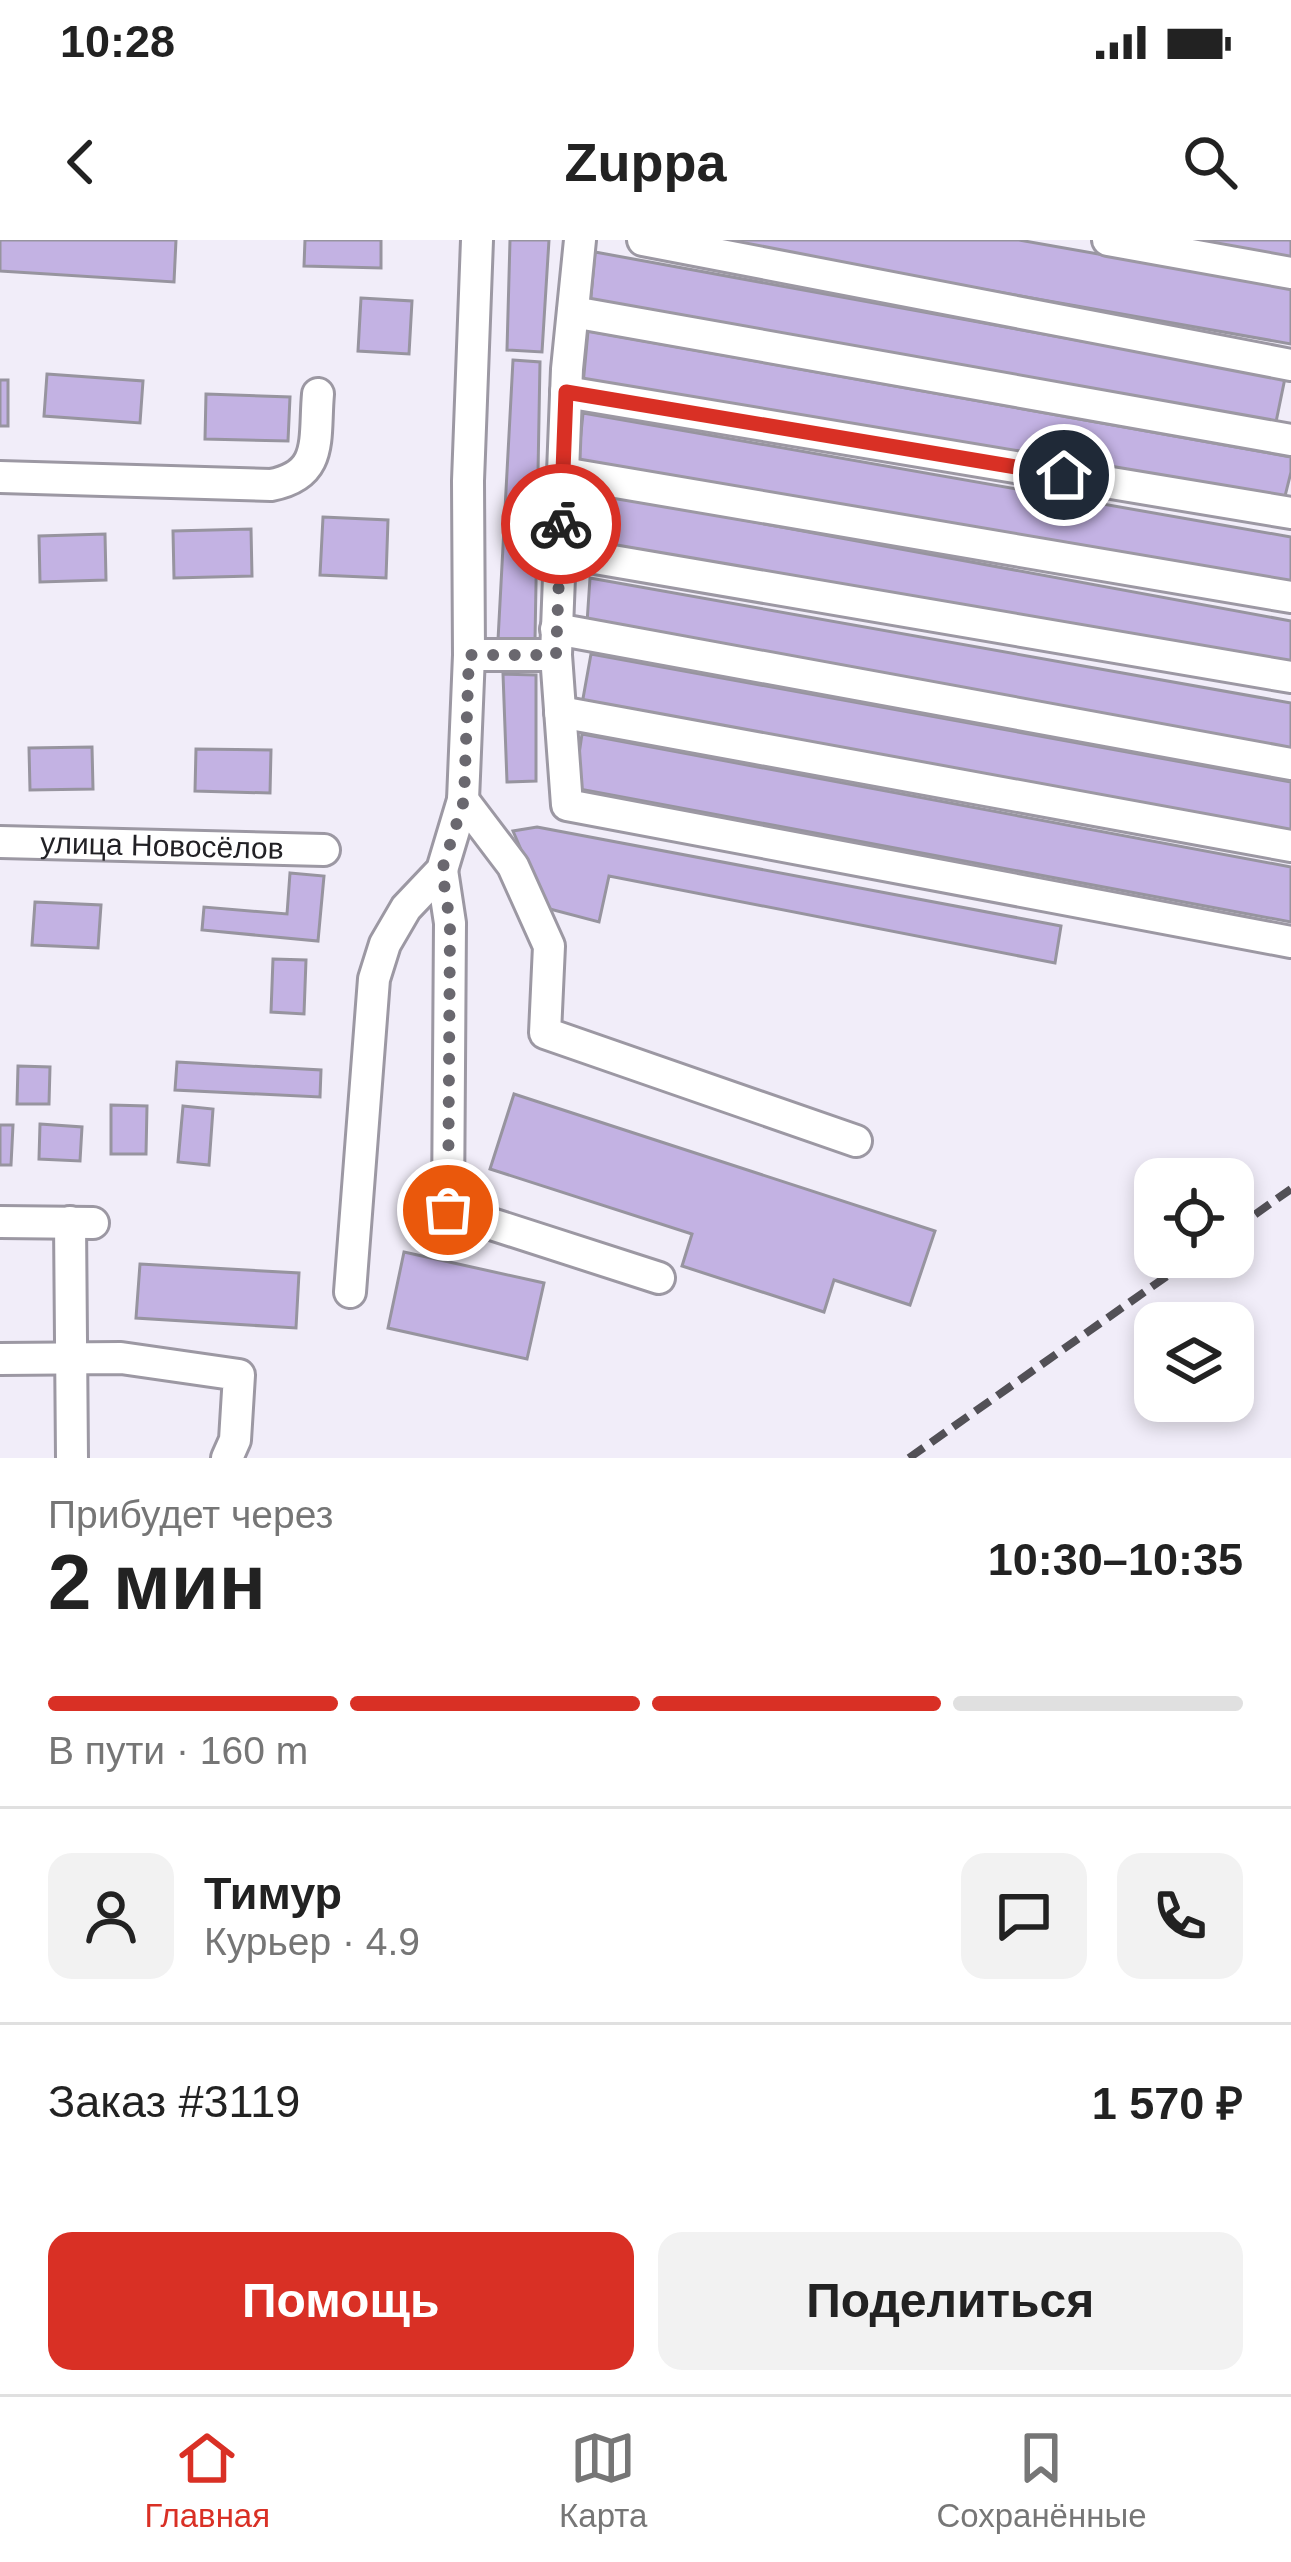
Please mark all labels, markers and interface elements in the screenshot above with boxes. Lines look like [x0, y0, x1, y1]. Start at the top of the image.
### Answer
text: 10:28 [60, 16, 175, 67]
icon: back [48, 129, 114, 195]
icon: search [1177, 129, 1243, 195]
text: Zuppa [565, 132, 726, 192]
pin [1013, 424, 1115, 526]
icon: home [1031, 442, 1097, 508]
courier [501, 464, 621, 584]
icon: bike [528, 491, 594, 557]
street label: улица Новосёлов [40, 826, 284, 865]
map controls [1134, 1158, 1254, 1422]
button: locate [1134, 1158, 1254, 1278]
pin [397, 1159, 499, 1261]
icon: bag [415, 1177, 481, 1243]
button: layers [1134, 1302, 1254, 1422]
text: Прибудет через [48, 1493, 333, 1536]
text: 10:30–10:35 [988, 1534, 1243, 1585]
text: 2 мин [48, 1538, 266, 1626]
text: В пути · 160 m [48, 1729, 308, 1772]
button: person [48, 1853, 174, 1979]
button: chat [961, 1853, 1087, 1979]
button: phone [1117, 1853, 1243, 1979]
text: Тимур [204, 1868, 342, 1919]
text: Курьер · 4.9 [204, 1920, 420, 1963]
text: Заказ #3119 [48, 2076, 300, 2127]
text: 1 570 ₽ [1092, 2078, 1243, 2129]
button: Помощь [48, 2232, 634, 2370]
button: Поделиться [658, 2232, 1243, 2370]
tab: Главная [144, 2425, 270, 2535]
tab: Карта [559, 2425, 647, 2535]
tab: Сохранённые [936, 2425, 1147, 2535]

